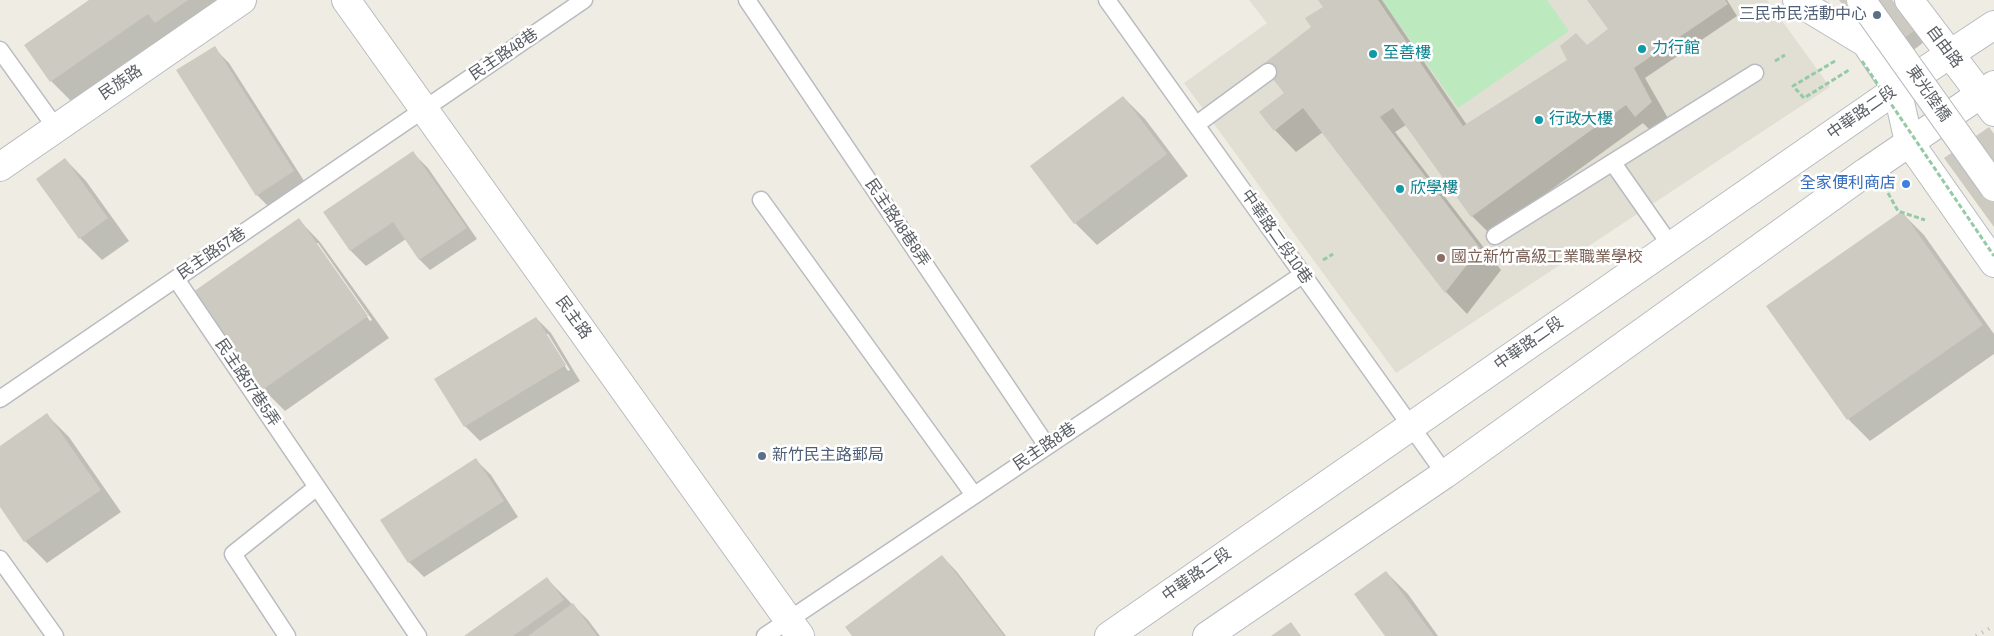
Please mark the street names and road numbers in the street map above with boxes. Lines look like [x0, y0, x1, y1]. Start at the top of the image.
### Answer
street label: 自由路 [1922, 22, 1966, 72]
street label: 民主路48巷 [466, 25, 542, 85]
street label: 民族路 [96, 62, 146, 104]
street label: 東光陸橋 [1902, 62, 1954, 126]
street label: 中華路二段 [1824, 82, 1900, 144]
street label: 民主路48巷8弄 [861, 175, 933, 271]
street label: 中華路二段10巷 [1236, 186, 1316, 288]
street label: 民主路57巷 [174, 224, 250, 284]
street label: 民主路 [551, 293, 595, 343]
street label: 中華路二段 [1491, 313, 1567, 375]
street label: 民主路57巷5弄 [211, 335, 283, 431]
street label: 民主路8巷 [1010, 419, 1080, 475]
street label: 中華路二段 [1159, 544, 1235, 606]

